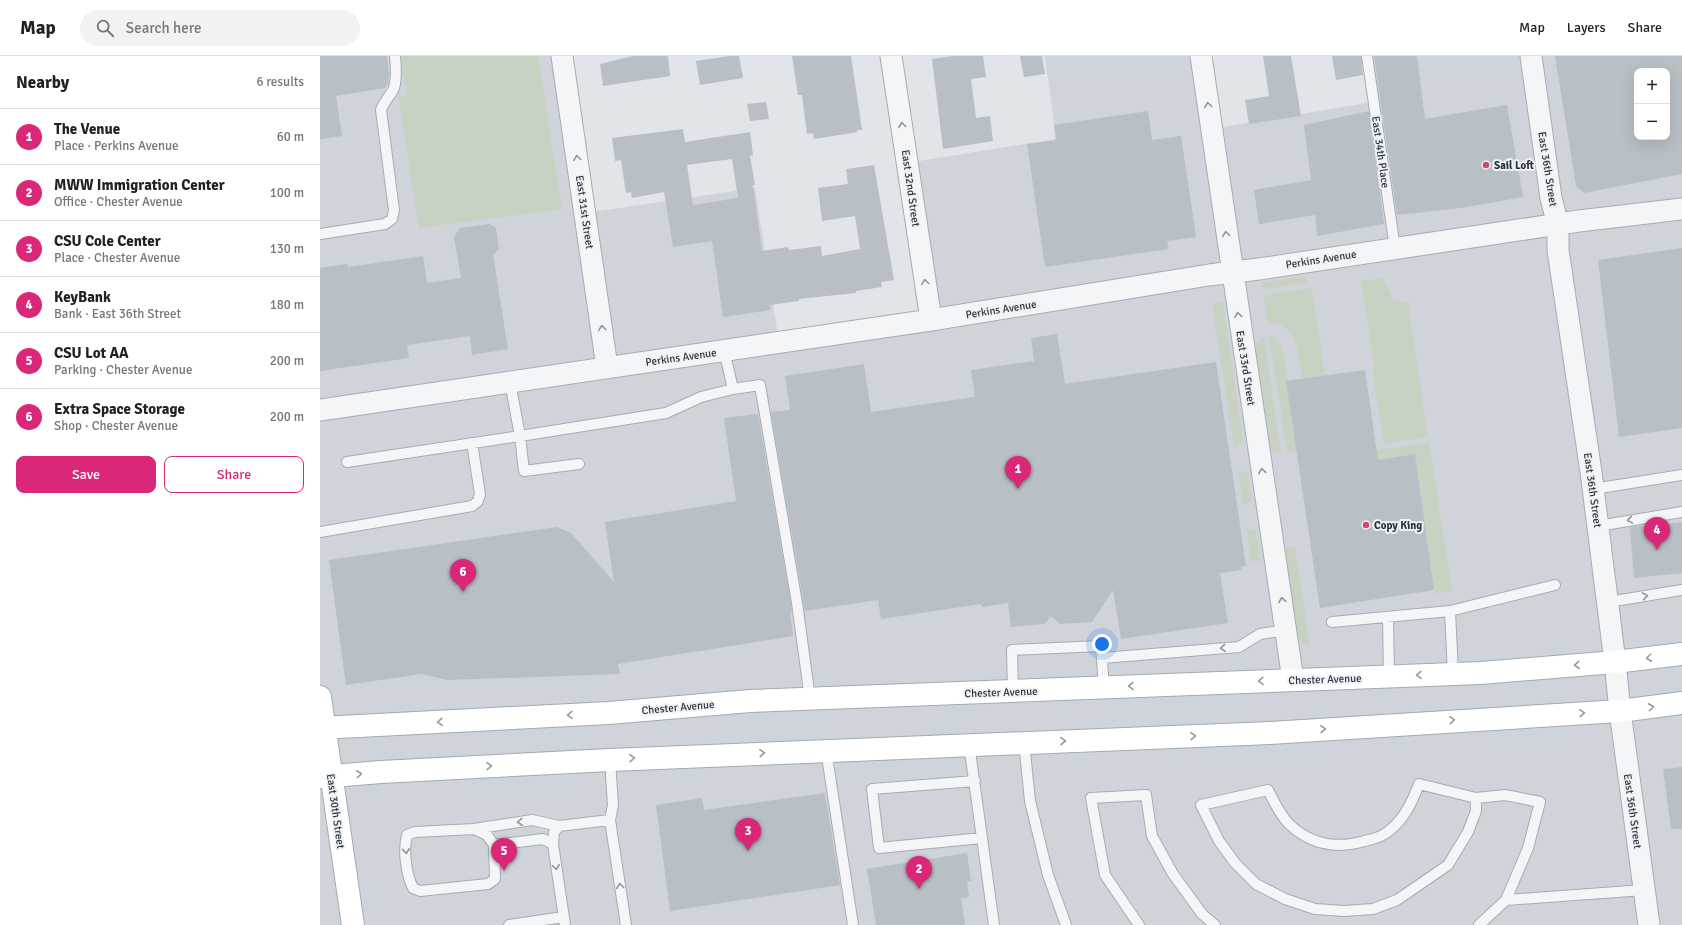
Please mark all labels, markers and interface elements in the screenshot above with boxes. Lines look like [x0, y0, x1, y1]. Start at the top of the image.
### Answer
search box [80, 10, 360, 46]
text: Map [20, 16, 56, 40]
icon: search [94, 17, 116, 39]
text: Search here [126, 19, 201, 37]
text: Map [1519, 19, 1545, 36]
text: Layers [1567, 19, 1606, 36]
text: Share [1628, 19, 1662, 36]
map controls [1634, 68, 1670, 140]
button: + [1634, 68, 1670, 104]
text: Nearby [16, 72, 69, 93]
text: 6 results [256, 74, 304, 90]
one-way arrow [1204, 102, 1213, 108]
button: − [1634, 104, 1670, 140]
street label: East 34th Place [1369, 115, 1392, 189]
text: The Venue [54, 120, 120, 138]
one-way arrow [898, 122, 907, 129]
text: 1 [25, 129, 33, 145]
text: 60 m [277, 129, 304, 145]
street label: East 36th Street [1535, 131, 1560, 208]
text: Place · Perkins Avenue [54, 138, 179, 154]
street label: East 32nd Street [899, 149, 922, 228]
one-way arrow [573, 155, 582, 161]
place label: Sail Loft [1494, 159, 1534, 172]
marker: Sail Loft [1481, 160, 1491, 170]
street label: East 31st Street [573, 174, 596, 250]
text: MWW Immigration Center [54, 176, 225, 194]
text: 2 [25, 185, 33, 201]
text: 100 m [270, 185, 304, 201]
text: Office · Chester Avenue [54, 194, 183, 210]
one-way arrow [1222, 231, 1231, 237]
text: CSU Cole Center [54, 232, 161, 250]
text: 3 [25, 241, 33, 257]
text: 130 m [270, 241, 304, 257]
street label: Perkins Avenue [1285, 247, 1357, 272]
text: Place · Chester Avenue [54, 250, 180, 266]
one-way arrow [921, 279, 930, 285]
text: KeyBank [54, 288, 111, 306]
text: 4 [25, 297, 33, 313]
text: 180 m [270, 297, 304, 313]
street label: Perkins Avenue [965, 297, 1037, 322]
text: Bank · East 36th Street [54, 306, 181, 322]
one-way arrow [1234, 312, 1243, 318]
one-way arrow [598, 325, 607, 332]
street label: East 33rd Street [1233, 330, 1258, 407]
text: CSU Lot AA [54, 344, 129, 362]
street label: Perkins Avenue [645, 346, 717, 369]
text: 5 [25, 353, 33, 369]
text: 200 m [270, 353, 304, 369]
text: Parking · Chester Avenue [54, 362, 192, 378]
text: Extra Space Storage [54, 400, 185, 418]
text: 6 [25, 409, 33, 425]
text: 200 m [270, 409, 304, 425]
text: Shop · Chester Avenue [54, 418, 178, 434]
street label: East 36th Street [1581, 452, 1604, 529]
button: Save [16, 456, 156, 493]
button: Share [164, 456, 304, 493]
pin: 1 [1005, 456, 1031, 489]
one-way arrow [1258, 468, 1267, 474]
one-way arrow [1627, 516, 1633, 524]
pin: 4 [1644, 517, 1670, 550]
place label: Copy King [1374, 519, 1422, 532]
marker: Copy King [1361, 520, 1371, 530]
pin: 6 [450, 559, 476, 592]
one-way arrow [1642, 592, 1648, 601]
one-way arrow [1278, 597, 1286, 603]
your location [1092, 634, 1112, 654]
one-way arrow [1220, 643, 1226, 652]
one-way arrow [1646, 654, 1652, 663]
one-way arrow [1574, 661, 1580, 670]
one-way arrow [1416, 671, 1422, 679]
street label: Chester Avenue [1288, 672, 1362, 687]
one-way arrow [1258, 677, 1264, 686]
one-way arrow [1128, 682, 1134, 691]
street label: Chester Avenue [964, 685, 1038, 700]
street label: Chester Avenue [641, 698, 715, 717]
one-way arrow [1648, 703, 1654, 712]
one-way arrow [1579, 708, 1585, 717]
one-way arrow [567, 710, 573, 719]
one-way arrow [1449, 716, 1455, 725]
one-way arrow [437, 718, 443, 726]
one-way arrow [1320, 725, 1326, 734]
one-way arrow [1190, 732, 1196, 740]
one-way arrow [1060, 736, 1066, 745]
one-way arrow [759, 748, 765, 757]
one-way arrow [629, 754, 635, 763]
one-way arrow [486, 762, 492, 770]
one-way arrow [356, 769, 362, 778]
street label: East 30th Street [324, 773, 347, 850]
street label: East 36th Street [1621, 773, 1644, 850]
one-way arrow [517, 817, 523, 826]
pin: 3 [735, 818, 761, 851]
pin: 5 [491, 838, 517, 871]
one-way arrow [401, 848, 410, 854]
pin: 2 [906, 856, 932, 889]
one-way arrow [551, 864, 560, 870]
one-way arrow [616, 883, 625, 890]

